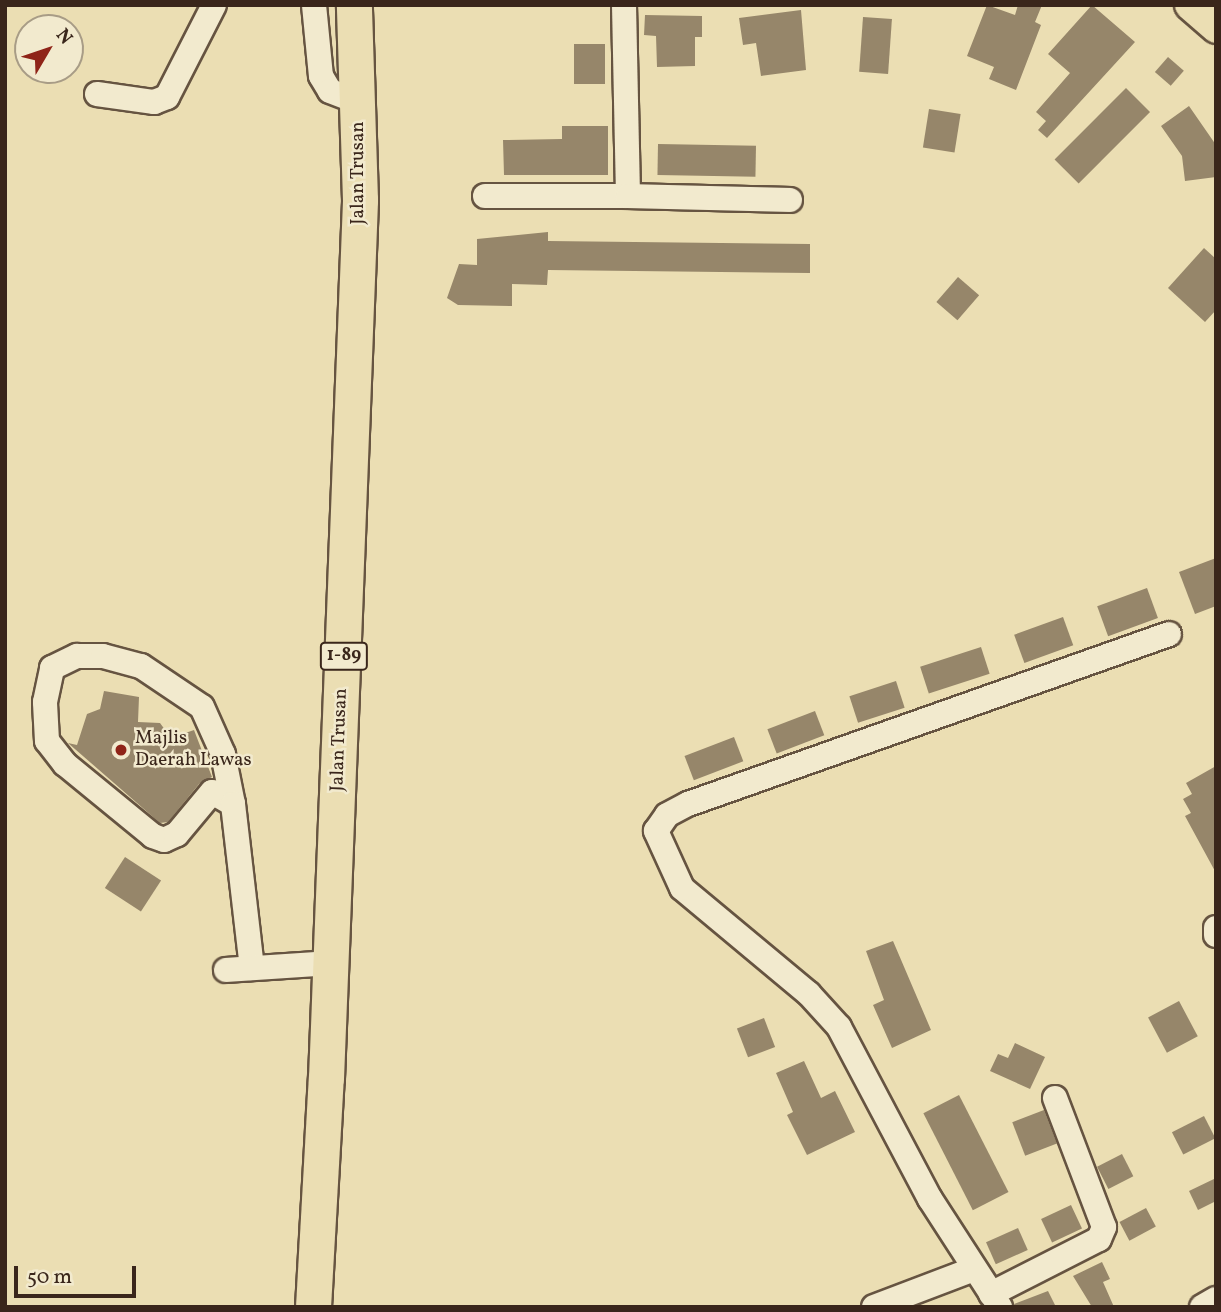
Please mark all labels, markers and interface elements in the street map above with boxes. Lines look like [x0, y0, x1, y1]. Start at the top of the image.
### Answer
north arrow [14, 14, 84, 84]
text: N [49, 23, 78, 51]
street label: Jalan Trusan [348, 121, 370, 225]
road number: 1-89 [320, 642, 368, 670]
street label: Jalan Trusan [327, 688, 353, 792]
place label: Majlis Daerah Lawas [135, 728, 252, 772]
marker: Majlis Daerah Lawas [113, 742, 129, 758]
scale bar [18, 1252, 140, 1296]
text: 50 m [27, 1263, 72, 1292]

